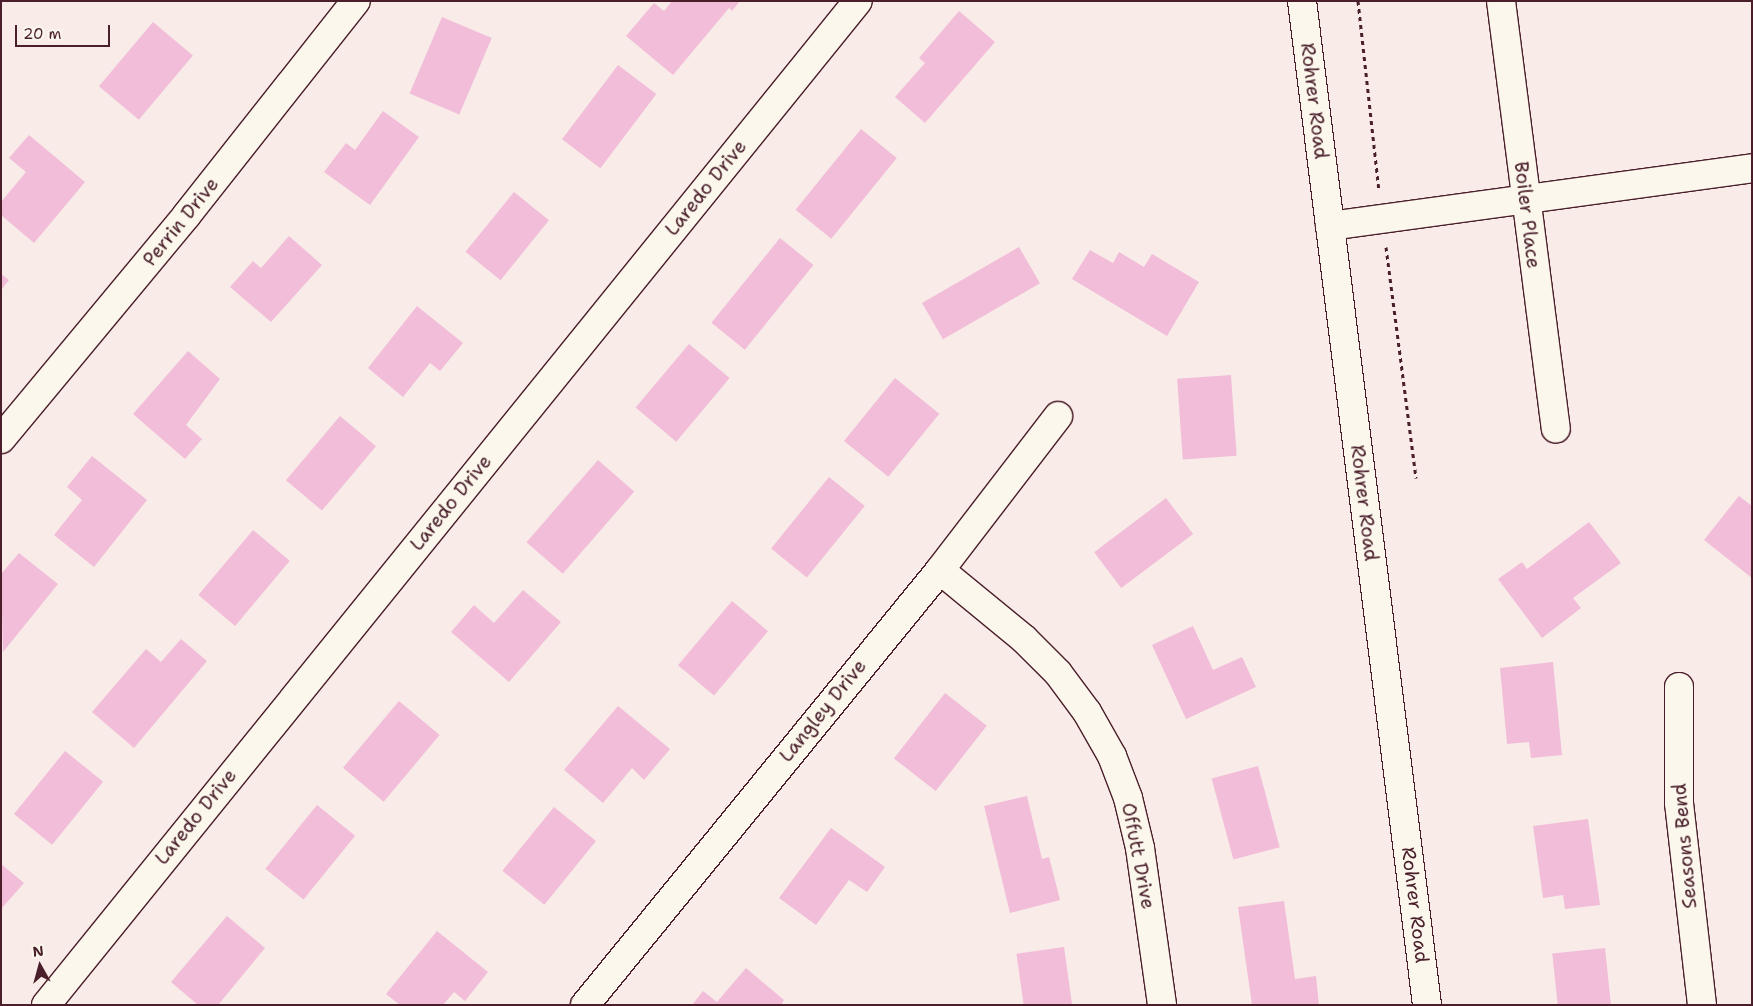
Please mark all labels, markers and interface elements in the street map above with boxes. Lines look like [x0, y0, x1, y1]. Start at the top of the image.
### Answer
scale bar [18, 15, 112, 47]
text: 20 m [23, 24, 62, 44]
street label: Rohrer Road [1296, 42, 1332, 160]
street label: Laredo Drive [660, 136, 752, 240]
street label: Boiler Place [1509, 160, 1545, 270]
street label: Perrin Drive [138, 173, 224, 271]
street label: Rohrer Road [1346, 444, 1382, 562]
street label: Laredo Drive [405, 451, 497, 555]
street label: Langley Drive [775, 655, 871, 767]
street label: Laredo Drive [150, 765, 242, 869]
street label: Seasons Bend [1668, 782, 1702, 910]
street label: Offutt Drive [1117, 801, 1159, 911]
street label: Rohrer Road [1397, 846, 1433, 964]
north arrow [15, 941, 65, 991]
text: N [32, 942, 45, 961]

